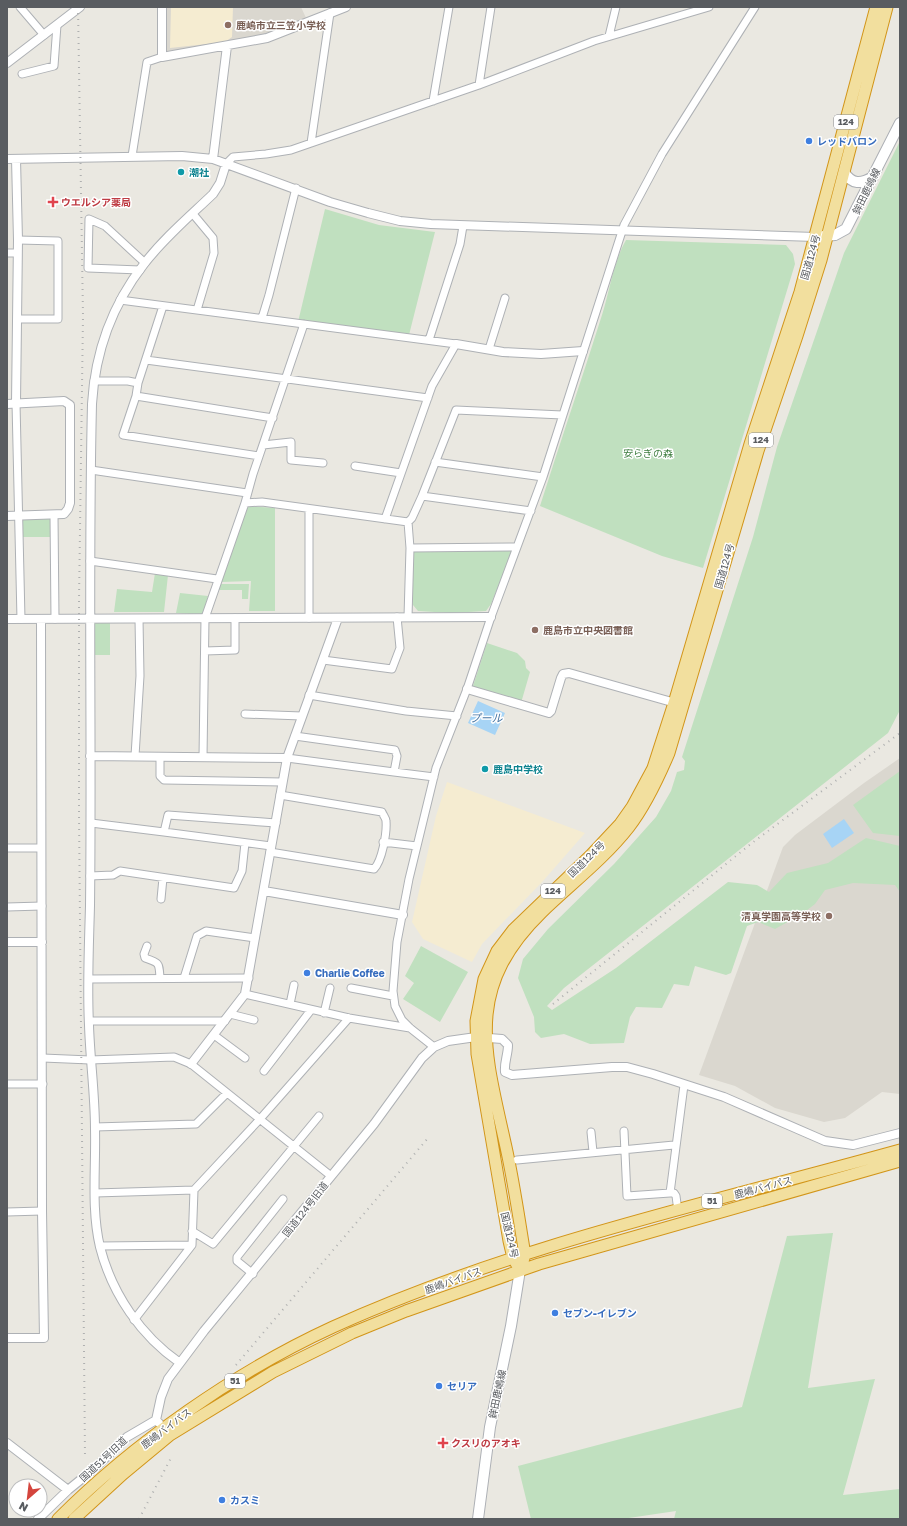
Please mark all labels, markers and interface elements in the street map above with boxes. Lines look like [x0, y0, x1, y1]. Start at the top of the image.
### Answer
place label: 鹿嶋市立三笠小学校 [236, 19, 326, 31]
marker: 鹿嶋市立三笠小学校 [223, 20, 233, 30]
road number: 124 [834, 115, 858, 129]
place label: レッドバロン [817, 135, 877, 147]
marker: レッドバロン [804, 136, 814, 146]
place label: 潮社 [189, 166, 210, 178]
street label: 鉾田鹿嶋線 [850, 166, 882, 216]
marker: 潮社 [176, 167, 186, 177]
place label: ウエルシア薬局 [61, 196, 131, 208]
marker: ウエルシア薬局 [48, 197, 58, 207]
street label: 国道124号 [798, 233, 822, 281]
road number: 124 [749, 433, 773, 447]
park label: 安らぎの森 [623, 447, 673, 459]
street label: 国道124号 [712, 542, 736, 590]
place label: 鹿島市立中央図書館 [543, 624, 633, 636]
marker: 鹿島市立中央図書館 [530, 625, 540, 635]
water label: プール [470, 711, 503, 724]
place label: 鹿島中学校 [493, 763, 543, 775]
marker: 鹿島中学校 [480, 764, 490, 774]
street label: 国道124号 [565, 838, 607, 880]
road number: 124 [541, 884, 565, 898]
place label: 清真学園高等学校 [741, 910, 821, 922]
marker: 清真学園高等学校 [824, 911, 834, 921]
place label: Charlie Coffee [315, 967, 385, 979]
marker: Charlie Coffee [302, 968, 312, 978]
street label: 鹿嶋バイパス [733, 1173, 793, 1201]
street label: 国道124号旧道 [280, 1179, 330, 1239]
road number: 51 [702, 1194, 722, 1208]
street label: 国道124号 [499, 1211, 521, 1259]
street label: 鹿嶋バイパス [423, 1264, 483, 1296]
place label: セブン-イレブン [563, 1307, 637, 1319]
marker: セブン-イレブン [550, 1308, 560, 1318]
street label: 鉾田鹿嶋線 [486, 1368, 508, 1420]
road number: 51 [225, 1374, 245, 1388]
place label: セリア [447, 1380, 477, 1392]
marker: セリア [434, 1381, 444, 1391]
street label: 鹿嶋バイパス [139, 1405, 193, 1451]
street label: 国道51号旧道 [77, 1434, 129, 1484]
place label: クスリのアオキ [451, 1437, 521, 1449]
marker: クスリのアオキ [438, 1438, 448, 1448]
north arrow [8, 1478, 48, 1518]
place label: カスミ [230, 1494, 260, 1506]
marker: カスミ [217, 1495, 227, 1505]
text: N [16, 1500, 30, 1515]

